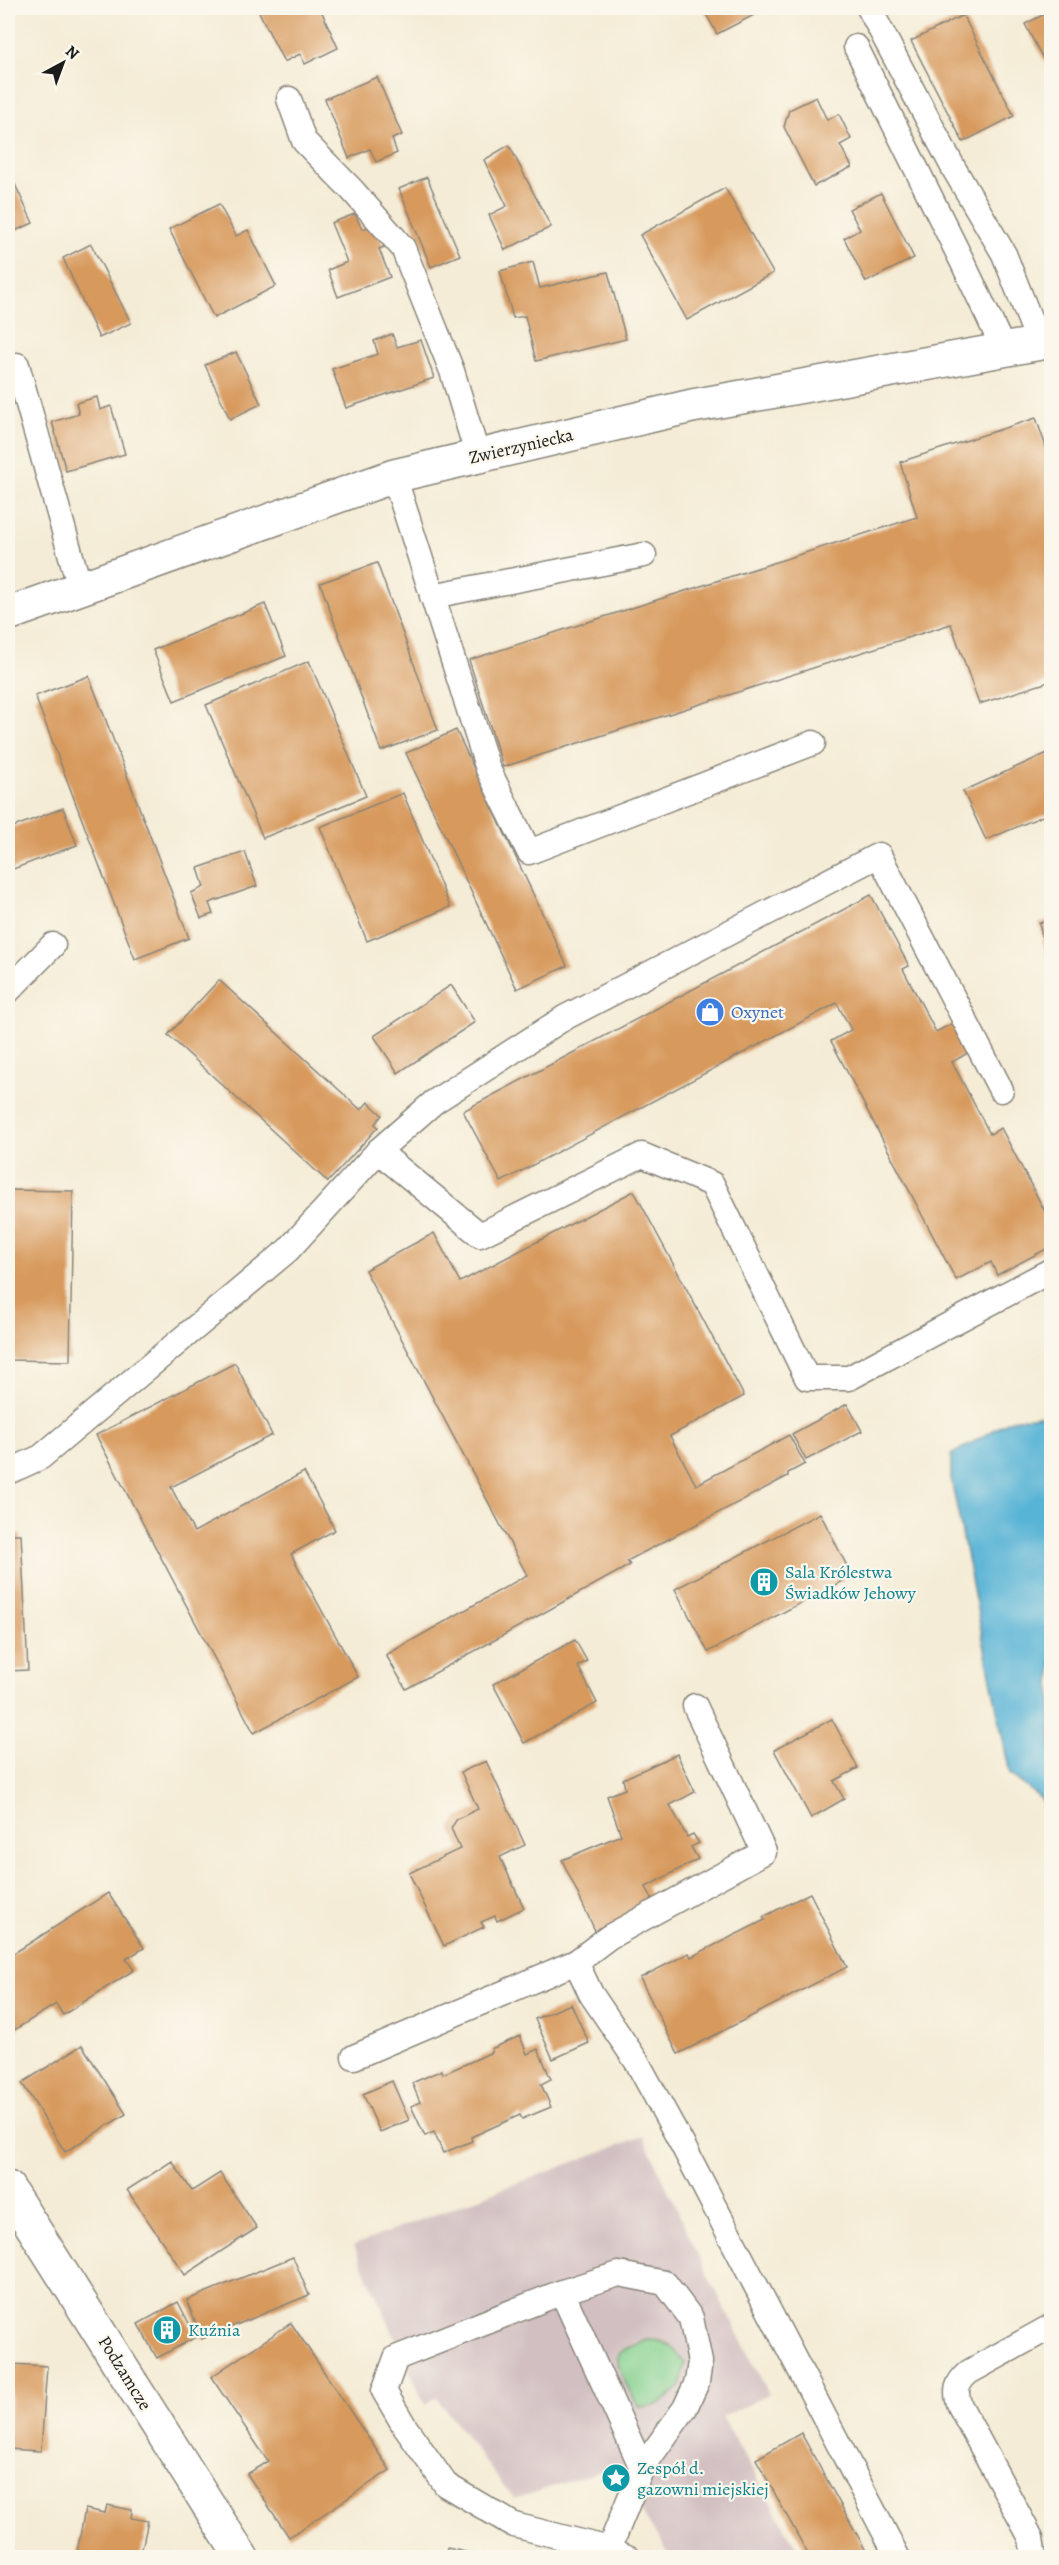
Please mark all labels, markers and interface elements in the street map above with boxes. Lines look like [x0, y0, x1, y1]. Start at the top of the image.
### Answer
north arrow [33, 33, 93, 93]
text: N [61, 40, 84, 65]
street label: Zwierzyniecka [466, 422, 576, 470]
shop icon: Oxynet [694, 996, 726, 1028]
place label: Oxynet [731, 1000, 784, 1024]
place label: Sala Królestwa Świadków Jehowy [785, 1560, 917, 1605]
building icon: Sala Królestwa Świadków Jehowy [748, 1566, 780, 1598]
building icon: Kuźnia [151, 2314, 183, 2346]
place label: Kuźnia [188, 2318, 241, 2342]
street label: Podzamcze [93, 2331, 157, 2415]
place label: Zespół d. gazowni miejskiej [637, 2456, 769, 2501]
place icon: Zespół d. gazowni miejskiej [600, 2462, 632, 2494]

